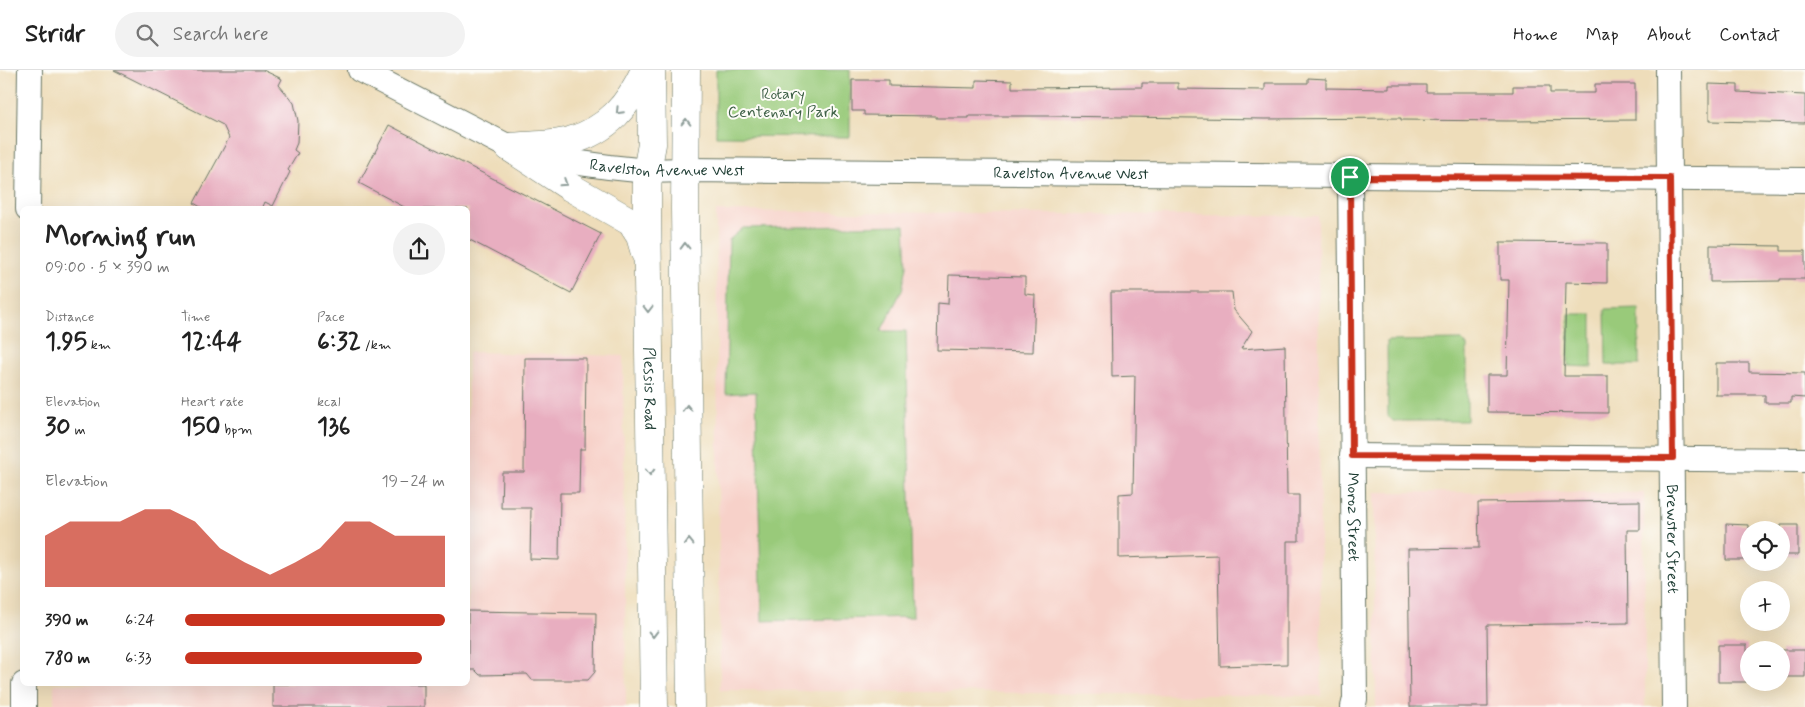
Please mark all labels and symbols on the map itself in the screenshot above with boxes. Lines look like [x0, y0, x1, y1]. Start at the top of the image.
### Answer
park label: Rotary Centenary Park [728, 84, 838, 123]
one-way arrow [616, 105, 625, 114]
one-way arrow [680, 117, 691, 125]
street label: Ravelston Avenue West [588, 154, 745, 182]
pin [1329, 156, 1371, 198]
street label: Ravelston Avenue West [993, 162, 1149, 185]
one-way arrow [558, 177, 568, 186]
one-way arrow [680, 242, 691, 250]
one-way arrow [643, 306, 653, 313]
street label: Plessis Road [638, 347, 661, 430]
one-way arrow [682, 404, 692, 412]
one-way arrow [645, 468, 655, 476]
street label: Moroz Street [1342, 472, 1364, 562]
street label: Brewster Street [1661, 484, 1683, 594]
one-way arrow [684, 538, 694, 546]
one-way arrow [647, 630, 658, 638]

